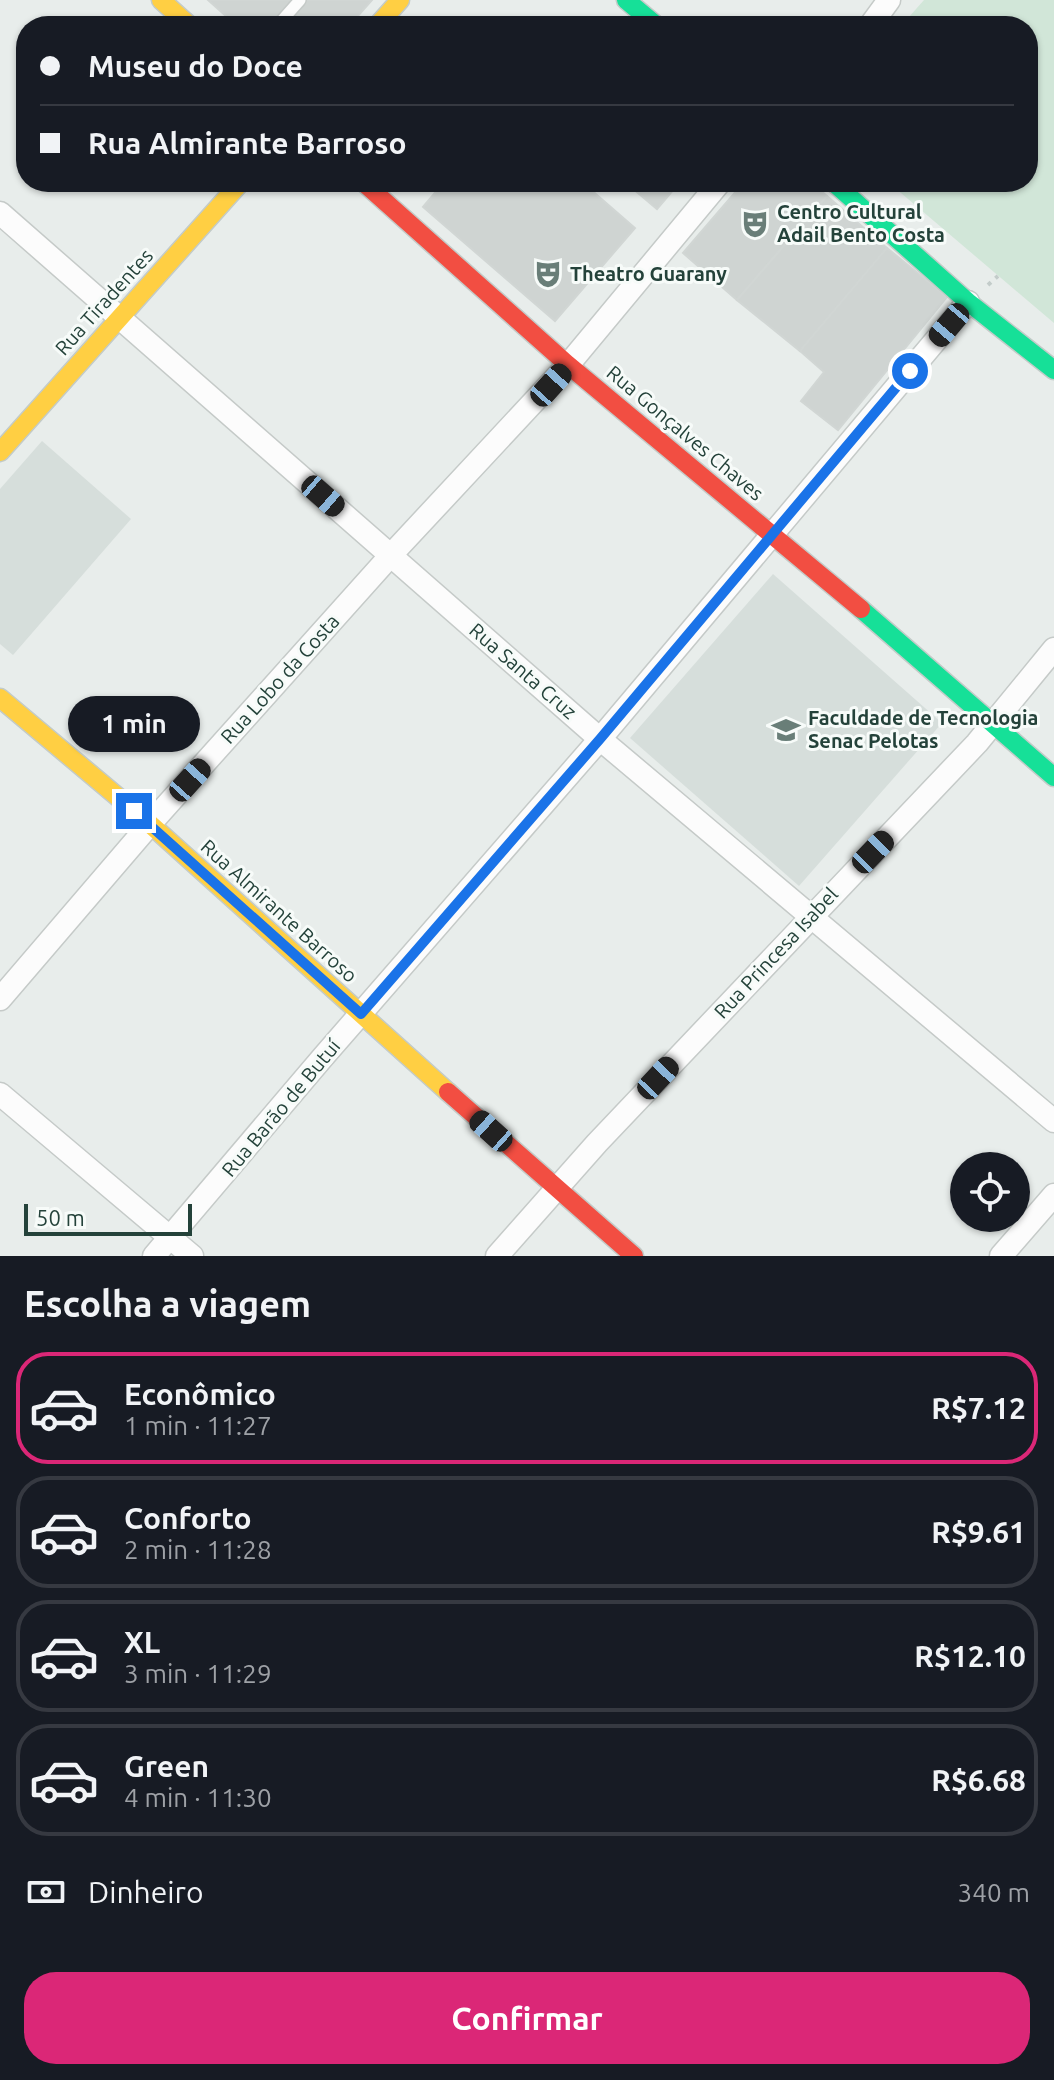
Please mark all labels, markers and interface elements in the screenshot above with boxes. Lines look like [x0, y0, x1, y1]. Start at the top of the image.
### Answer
text: Museu do Doce [88, 49, 303, 83]
text: Rua Almirante Barroso [88, 126, 406, 160]
place label: Centro Cultural Adail Bento Costa [777, 200, 945, 246]
theatre icon: Centro Cultural Adail Bento Costa [740, 209, 770, 239]
street label: Rua Tiradentes [50, 244, 157, 359]
theatre icon: Theatro Guarany [533, 259, 563, 289]
place label: Theatro Guarany [570, 262, 727, 285]
car [924, 299, 974, 351]
route start [892, 353, 928, 389]
car [526, 359, 576, 411]
street label: Rua Gonçalves Chaves [602, 360, 768, 505]
car [297, 471, 349, 521]
street label: Rua Lobo da Costa [216, 609, 344, 748]
street label: Rua Santa Cruz [465, 618, 581, 723]
callout: 1 min [68, 695, 200, 751]
place label: Faculdade de Tecnologia Senac Pelotas [808, 706, 1038, 752]
text: 1 min [101, 709, 167, 738]
school or university icon: Faculdade de Tecnologia Senac Pelotas [771, 715, 801, 745]
car [165, 754, 215, 806]
route end [116, 793, 152, 829]
car [848, 826, 898, 878]
street label: Rua Almirante Barroso [197, 835, 362, 987]
street label: Rua Princesa Isabel [709, 882, 842, 1023]
street label: Rua Barão de Butuí [217, 1034, 345, 1181]
car [633, 1052, 683, 1104]
car [465, 1106, 517, 1156]
map controls [950, 1152, 1030, 1232]
button: locate [950, 1152, 1030, 1232]
scale bar [24, 1200, 192, 1236]
text: 50 m [36, 1205, 85, 1230]
text: Escolha a viagem [24, 1283, 311, 1324]
icon: car [28, 1372, 100, 1444]
text: Econômico [124, 1377, 276, 1411]
text: R$7.12 [931, 1391, 1026, 1425]
text: 1 min · 11:27 [124, 1411, 272, 1440]
icon: car [28, 1496, 100, 1568]
text: Conforto [124, 1501, 252, 1535]
text: R$9.61 [931, 1515, 1026, 1549]
text: 2 min · 11:28 [124, 1535, 272, 1564]
icon: car [28, 1620, 100, 1692]
text: XL [124, 1625, 160, 1659]
text: R$12.10 [914, 1639, 1026, 1673]
text: 3 min · 11:29 [124, 1659, 272, 1688]
icon: car [28, 1744, 100, 1816]
text: Green [124, 1749, 209, 1783]
text: R$6.68 [931, 1763, 1026, 1797]
text: 4 min · 11:30 [124, 1783, 272, 1812]
icon: cash [24, 1870, 68, 1914]
text: Dinheiro [88, 1875, 203, 1909]
text: 340 m [958, 1878, 1030, 1907]
button: Confirmar [24, 1972, 1030, 2064]

